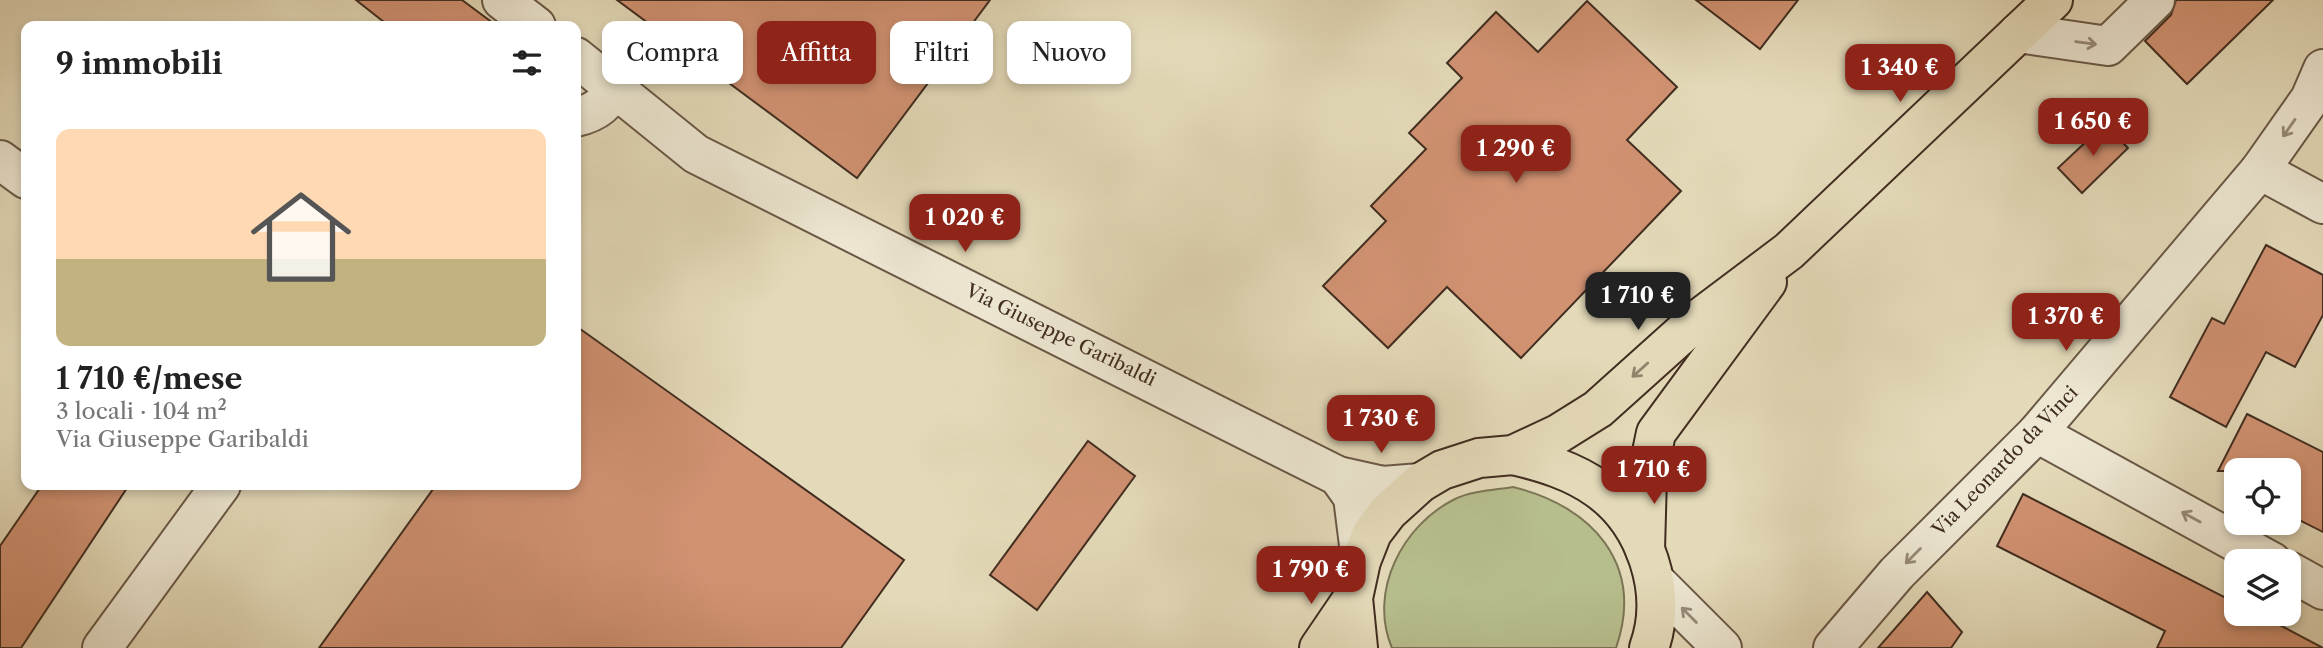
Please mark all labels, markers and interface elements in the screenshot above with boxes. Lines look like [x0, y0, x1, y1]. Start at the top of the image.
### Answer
chip: Compra [602, 21, 743, 84]
chip: Affitta [757, 21, 876, 84]
chip: Filtri [890, 21, 993, 84]
chip: Nuovo [1007, 21, 1131, 84]
one-way arrow [2074, 36, 2096, 49]
icon: filters [508, 44, 546, 82]
pin: 1 340 € [1835, 44, 1965, 104]
text: 9 immobili [56, 45, 223, 82]
text: 1 340 € [1861, 53, 1939, 81]
pin: 1 650 € [2028, 99, 2158, 158]
text: 1 650 € [2054, 107, 2132, 135]
one-way arrow [2282, 118, 2296, 137]
pin: 1 290 € [1451, 125, 1581, 185]
text: 1 290 € [1477, 134, 1555, 162]
icon: home [238, 174, 364, 300]
pin: 1 020 € [900, 194, 1030, 254]
text: 1 020 € [925, 203, 1005, 231]
pin: 1 710 € [1573, 272, 1703, 332]
street label: Via Giuseppe Garibaldi [961, 278, 1160, 391]
text: 1 710 € [1601, 281, 1675, 309]
pin: 1 370 € [2001, 294, 2131, 353]
text: 1 370 € [2028, 302, 2104, 330]
text: 1 710 €/mese [56, 360, 242, 397]
one-way arrow [1631, 362, 1649, 378]
street label: Via Leonardo da Vinci [1927, 381, 2083, 542]
pin: 1 730 € [1316, 396, 1446, 455]
text: 3 locali · 104 m² [56, 397, 227, 425]
text: 1 730 € [1343, 404, 1419, 432]
text: Via Giuseppe Garibaldi [56, 425, 309, 453]
pin: 1 710 € [1589, 447, 1719, 506]
text: 1 710 € [1617, 455, 1691, 483]
map controls [2224, 458, 2301, 626]
button: locate [2224, 458, 2301, 535]
one-way arrow [2181, 510, 2202, 523]
pin: 1 790 € [1246, 546, 1376, 606]
one-way arrow [1905, 548, 1922, 565]
button: layers [2224, 549, 2301, 626]
text: 1 790 € [1273, 555, 1349, 583]
one-way arrow [1681, 607, 1698, 624]

